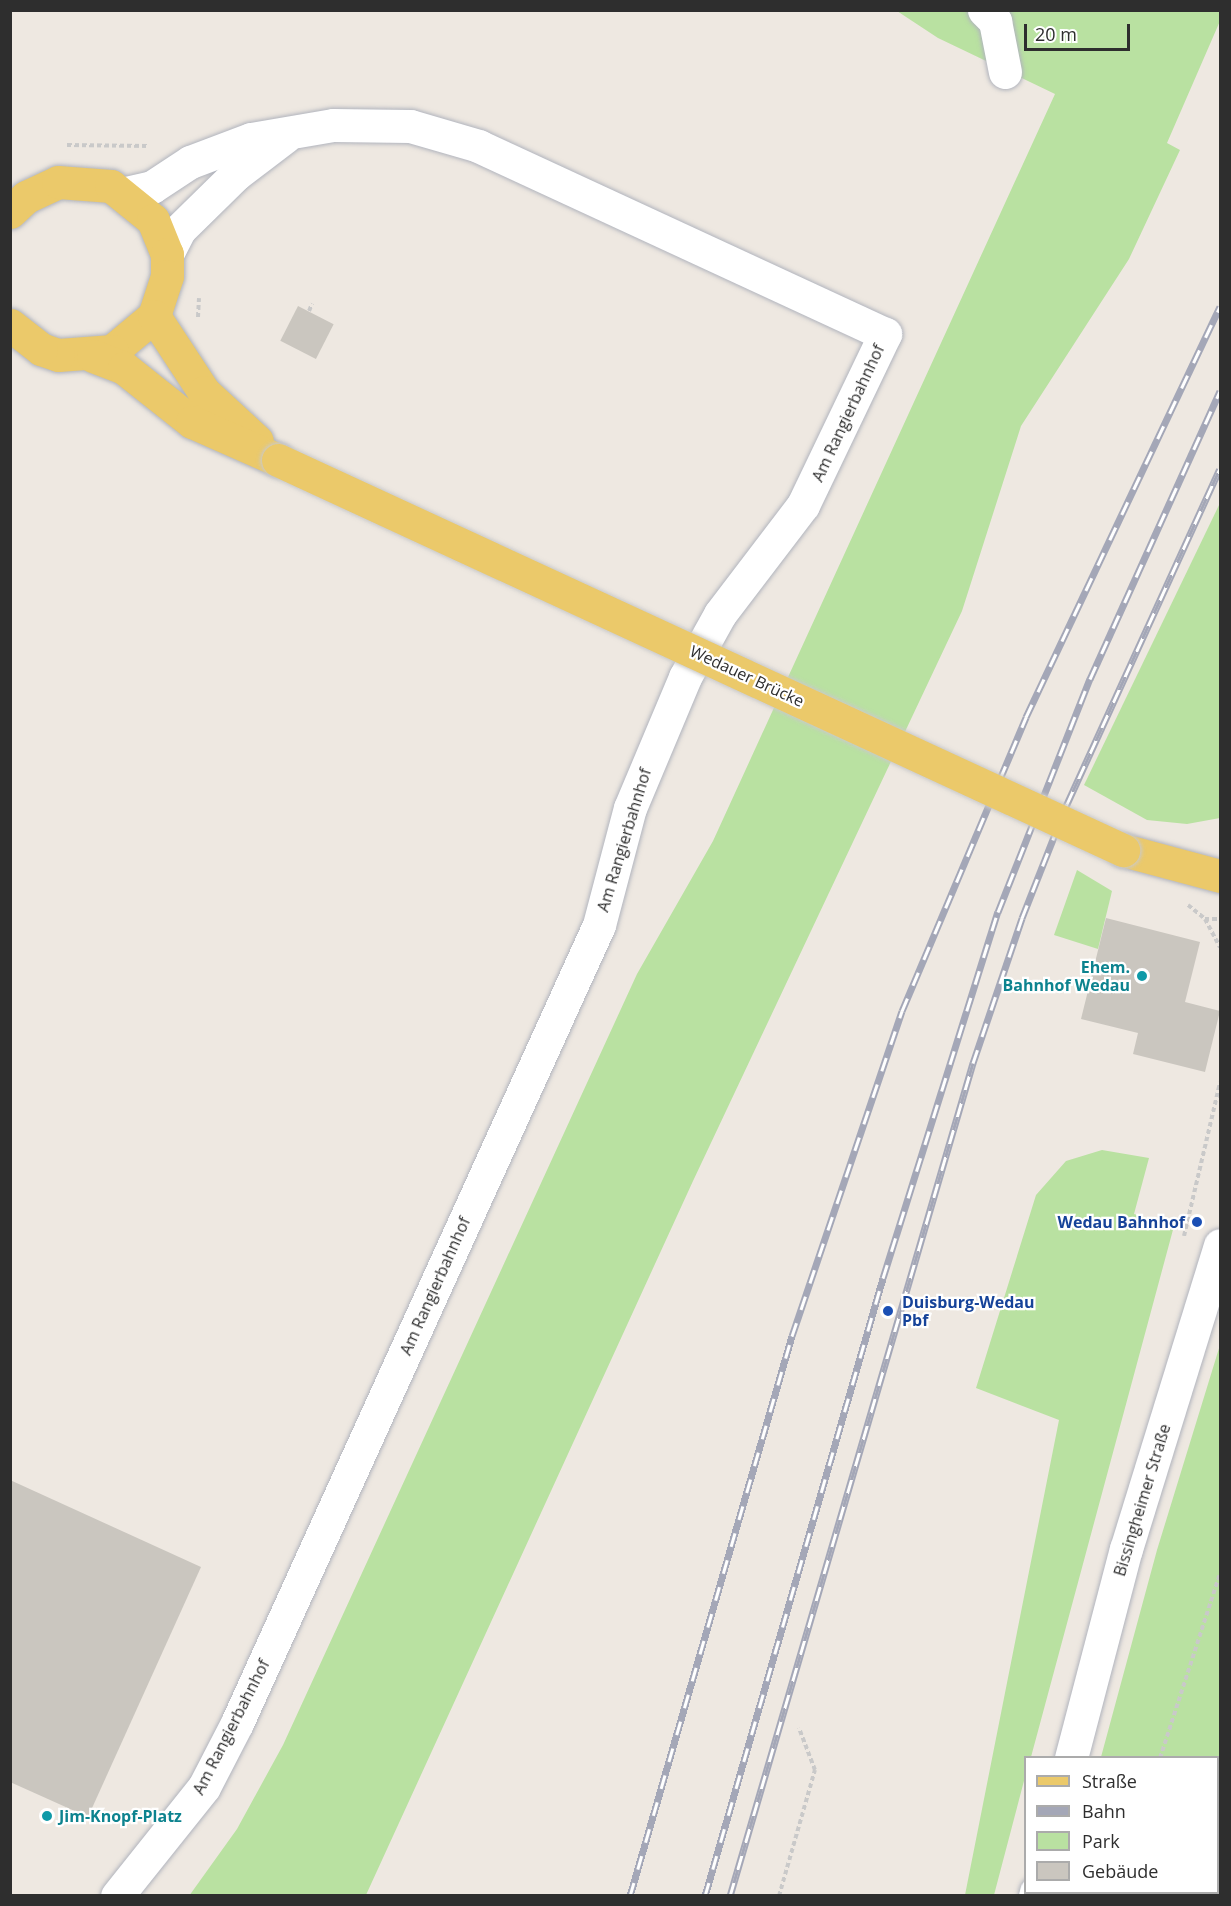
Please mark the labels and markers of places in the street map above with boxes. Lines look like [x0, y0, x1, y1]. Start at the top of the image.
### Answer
place label: Ehem. Bahnhof Wedau [1003, 957, 1130, 995]
marker: Ehem. Bahnhof Wedau [1135, 969, 1149, 983]
place label: Wedau Bahnhof [1058, 1212, 1185, 1232]
marker: Wedau Bahnhof [1190, 1215, 1204, 1229]
place label: Duisburg-Wedau Pbf [902, 1292, 1035, 1330]
marker: Duisburg-Wedau Pbf [879, 1302, 897, 1320]
place label: Jim-Knopf-Platz [59, 1806, 182, 1826]
marker: Jim-Knopf-Platz [40, 1809, 54, 1823]

